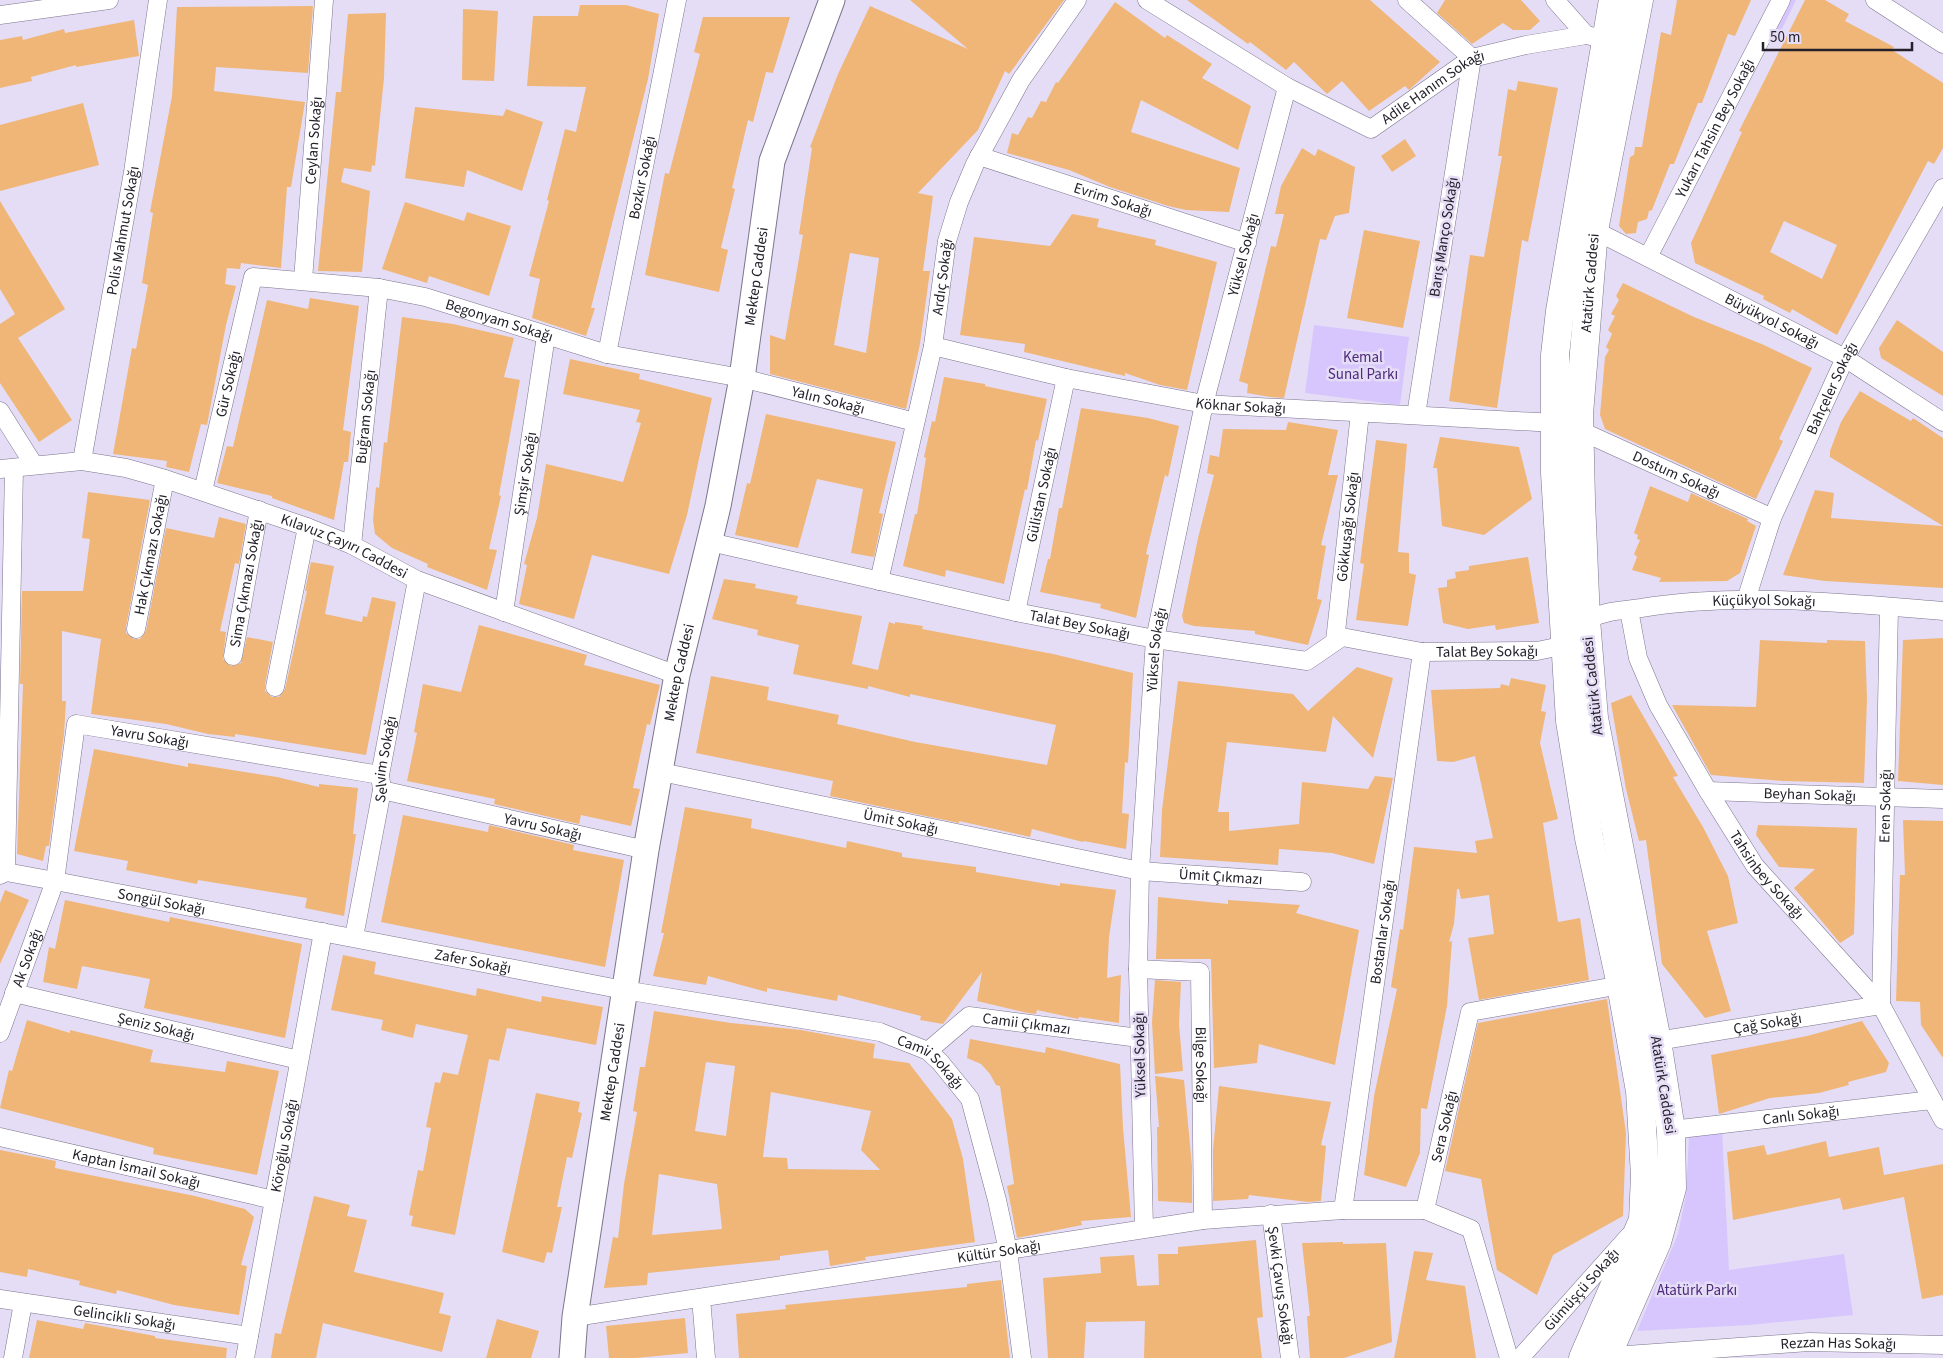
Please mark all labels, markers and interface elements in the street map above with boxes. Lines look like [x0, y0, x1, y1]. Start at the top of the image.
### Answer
scale bar [1763, 20, 1912, 52]
text: 50 m [1770, 27, 1800, 48]
street label: Adile Hanım Sokağı [1377, 45, 1487, 129]
street label: Yukarı Tahsin Bey Sokağı [1669, 55, 1759, 202]
street label: Ceylan Sokağı [300, 96, 327, 185]
street label: Bozkır Sokağı [623, 134, 660, 221]
street label: Polis Mahmut Sokağı [101, 165, 144, 297]
street label: Barış Manço Sokağı [1424, 176, 1464, 298]
street label: Evrim Sokağı [1071, 177, 1155, 222]
street label: Yüksel Sokağı [1222, 211, 1264, 299]
street label: Mektep Caddesi [739, 226, 773, 327]
street label: Atatürk Caddesi [1575, 233, 1604, 333]
street label: Ardıç Sokağı [927, 235, 958, 316]
street label: Büyükyol Sokağı [1721, 288, 1823, 354]
street label: Begonyam Sokağı [443, 294, 556, 347]
street label: Bahçeler Sokağı [1801, 338, 1863, 438]
park label: Kemal Sunal Parkı [1328, 347, 1398, 385]
street label: Gür Sokağı [210, 348, 246, 419]
street label: Buğram Sokağı [350, 369, 381, 465]
street label: Yalın Sokağı [789, 380, 867, 419]
street label: Köknar Sokağı [1194, 392, 1286, 419]
street label: Şimşir Sokağı [508, 430, 542, 517]
street label: Gülistan Sokağı [1021, 445, 1061, 544]
street label: Dostum Sokağı [1629, 445, 1724, 504]
street label: Gökkuşağı Sokağı [1331, 471, 1364, 583]
street label: Hak Çıkmazı Sokağı [128, 492, 172, 617]
street label: Kılavuz Çayırı Caddesi [278, 508, 411, 584]
street label: Sima Çıkmazı Sokağı [224, 517, 268, 649]
street label: Küçükyol Sokağı [1712, 589, 1816, 612]
street label: Talat Bey Sokağı [1028, 604, 1132, 644]
street label: Yüksel Sokağı [1141, 606, 1172, 694]
street label: Mektep Caddesi [658, 622, 700, 723]
street label: Atatürk Caddesi [1577, 636, 1609, 736]
street label: Talat Bey Sokağı [1436, 640, 1538, 662]
street label: Selvim Sokağı [369, 714, 402, 804]
street label: Yavru Sokağı [108, 719, 191, 753]
street label: Eren Sokağı [1874, 769, 1896, 843]
street label: Beyhan Sokağı [1763, 782, 1857, 807]
street label: Ümit Sokağı [861, 804, 940, 840]
street label: Yavru Sokağı [501, 807, 584, 846]
street label: Tahsinbey Sokağı [1725, 826, 1809, 924]
street label: Ümit Çıkmazı [1178, 863, 1263, 890]
street label: Bostanlar Sokağı [1365, 878, 1400, 985]
street label: Songül Sokağı [116, 883, 207, 920]
street label: Ak Sokağı [7, 926, 47, 990]
street label: Zafer Sokağı [433, 943, 513, 979]
street label: Şeniz Sokağı [115, 1007, 197, 1046]
street label: Camii Çıkmazı [981, 1007, 1072, 1040]
street label: Çağ Sokağı [1732, 1007, 1803, 1039]
street label: Yüksel Sokağı [1129, 1012, 1151, 1099]
street label: Mektep Caddesi [594, 1021, 630, 1123]
street label: Bilge Sokağı [1190, 1027, 1212, 1103]
street label: Camii Sokağı [894, 1029, 969, 1094]
street label: Atatürk Caddesi [1645, 1034, 1681, 1136]
street label: Sera Sokağı [1426, 1088, 1462, 1164]
street label: Köroğlu Sokağı [265, 1097, 303, 1194]
street label: Canlı Sokağı [1762, 1100, 1841, 1130]
street label: Kaptan İsmail Sokağı [70, 1143, 203, 1193]
street label: Şevki Çavuş Sokağı [1262, 1225, 1299, 1346]
street label: Kültür Sokağı [956, 1235, 1042, 1268]
street label: Gümüşçü Sokağı [1539, 1243, 1624, 1335]
park label: Atatürk Parkı [1657, 1280, 1737, 1301]
street label: Gelincikli Sokağı [72, 1300, 177, 1335]
street label: Rezzan Has Sokağı [1780, 1331, 1897, 1355]

